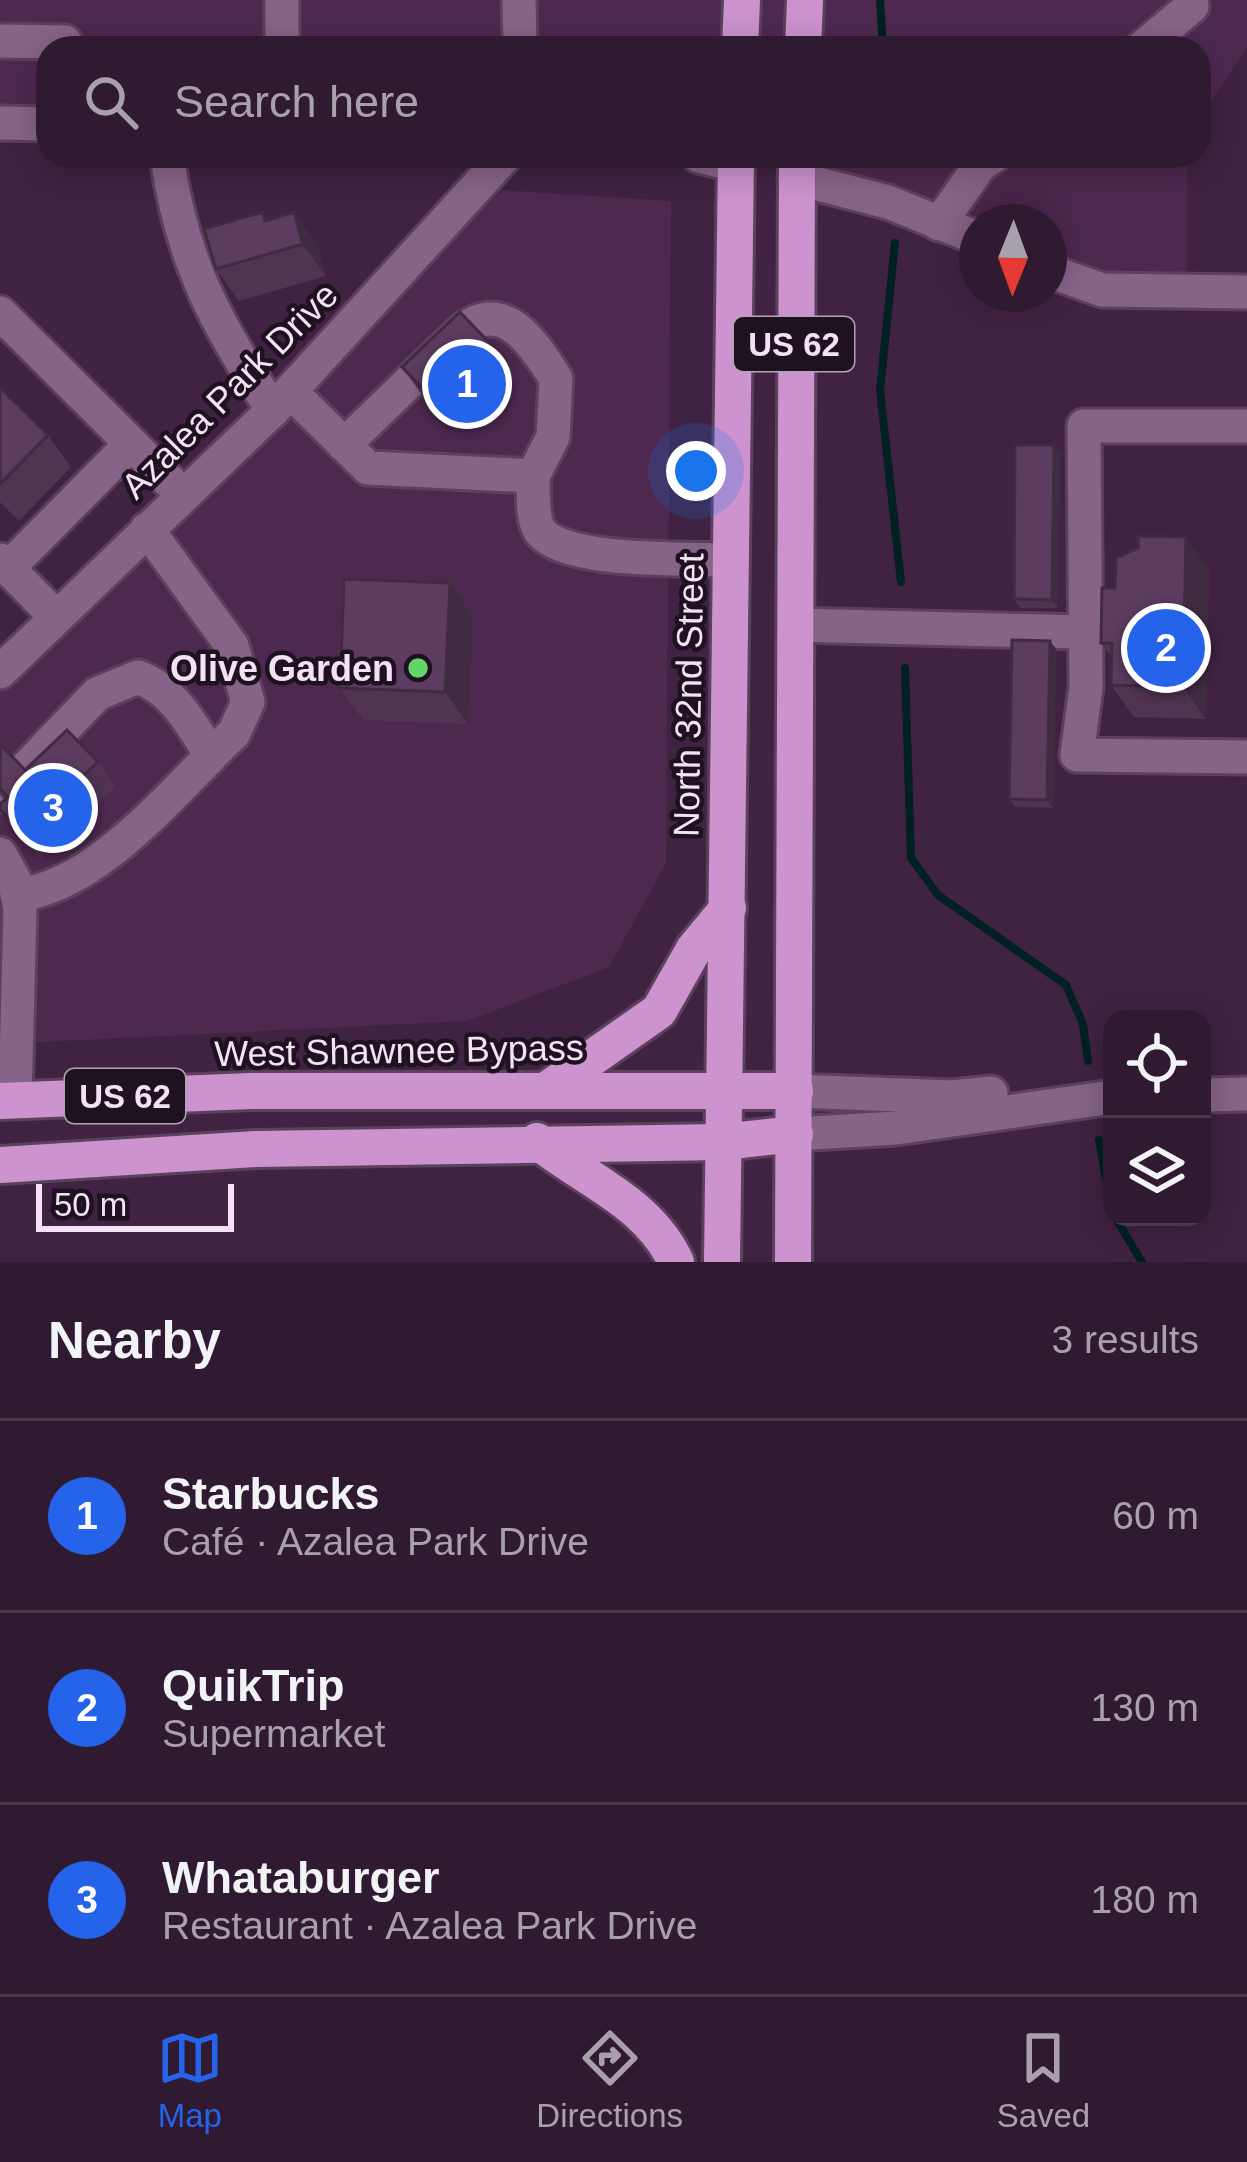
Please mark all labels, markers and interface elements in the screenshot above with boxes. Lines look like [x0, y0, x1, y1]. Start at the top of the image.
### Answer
search box [36, 36, 1211, 168]
icon: search [78, 69, 144, 135]
text: Search here [174, 76, 419, 127]
north arrow [959, 204, 1067, 312]
street label: Azalea Park Drive [113, 274, 346, 507]
road number: US 62 [734, 317, 854, 371]
pin: 1 [428, 339, 506, 429]
your location [666, 441, 726, 501]
street label: North 32nd Street [666, 553, 711, 837]
pin: 2 [1127, 603, 1205, 693]
place label: Olive Garden [170, 648, 394, 689]
marker: Olive Garden [405, 655, 431, 681]
pin: 3 [14, 763, 92, 853]
map controls [1103, 1010, 1211, 1226]
button: locate [1103, 1010, 1211, 1118]
street label: West Shawnee Bypass [214, 1027, 584, 1074]
road number: US 62 [65, 1069, 185, 1123]
button: layers [1103, 1118, 1211, 1226]
scale bar [36, 1178, 234, 1231]
text: 50 m [54, 1186, 127, 1223]
text: Nearby [48, 1312, 221, 1369]
text: 3 results [1052, 1318, 1199, 1361]
text: Starbucks [162, 1468, 380, 1519]
text: 1 [76, 1494, 98, 1537]
text: 60 m [1112, 1494, 1199, 1537]
text: Café · Azalea Park Drive [162, 1520, 589, 1563]
text: QuikTrip [162, 1660, 345, 1711]
text: 2 [76, 1686, 98, 1729]
text: 130 m [1091, 1686, 1199, 1729]
text: Supermarket [162, 1712, 385, 1755]
text: Whataburger [162, 1852, 440, 1903]
text: 3 [76, 1878, 98, 1921]
text: 180 m [1091, 1878, 1199, 1921]
text: Restaurant · Azalea Park Drive [162, 1904, 697, 1947]
tab: Map [157, 2025, 223, 2135]
tab: Directions [536, 2025, 683, 2135]
tab: Saved [997, 2025, 1090, 2135]

